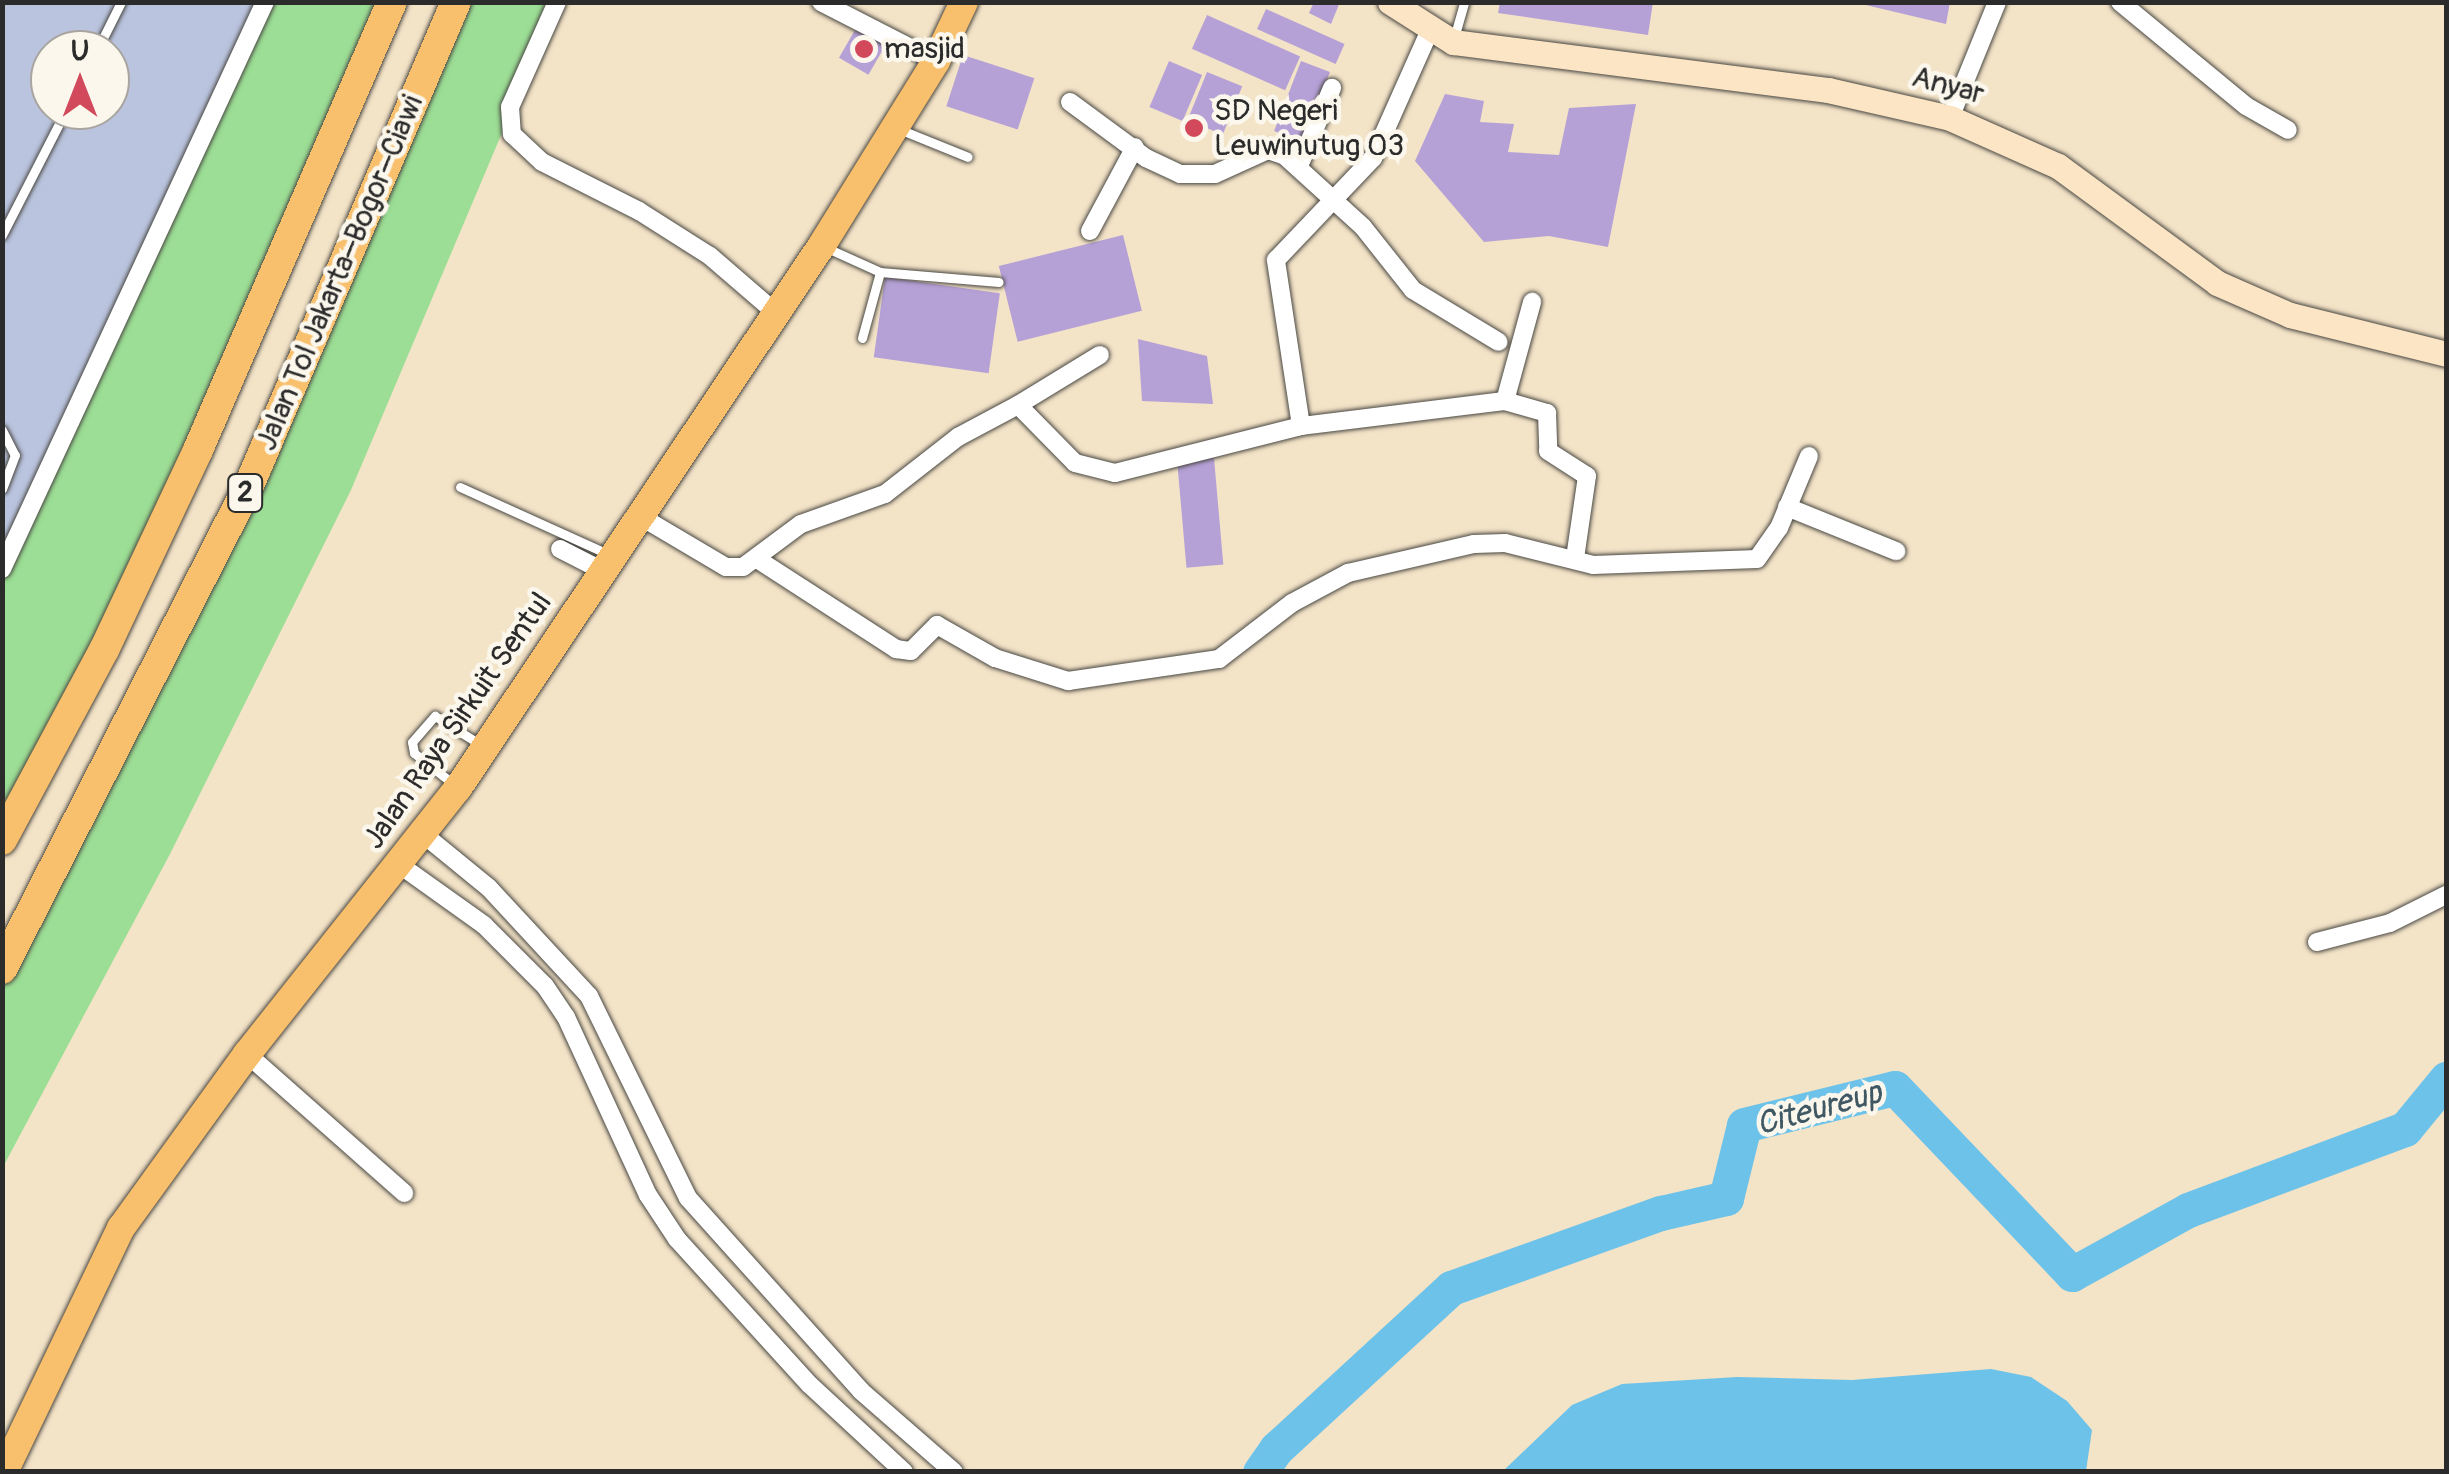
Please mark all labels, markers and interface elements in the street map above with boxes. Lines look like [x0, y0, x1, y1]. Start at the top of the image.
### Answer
north arrow [30, 30, 130, 130]
place label: masjid [884, 31, 965, 67]
text: U [71, 34, 89, 69]
marker: masjid [853, 38, 875, 60]
street label: Anyar [1908, 59, 1988, 113]
street label: Jalan Tol Jakarta–Bogor–Ciawi [249, 90, 431, 456]
place label: SD Negeri Leuwinutug 03 [1214, 93, 1404, 164]
marker: SD Negeri Leuwinutug 03 [1183, 117, 1205, 139]
road number: 2 [225, 470, 265, 516]
street label: Jalan Raya Sirkuit Sentul [356, 586, 560, 856]
water label: Citeureup [1752, 1074, 1886, 1144]

